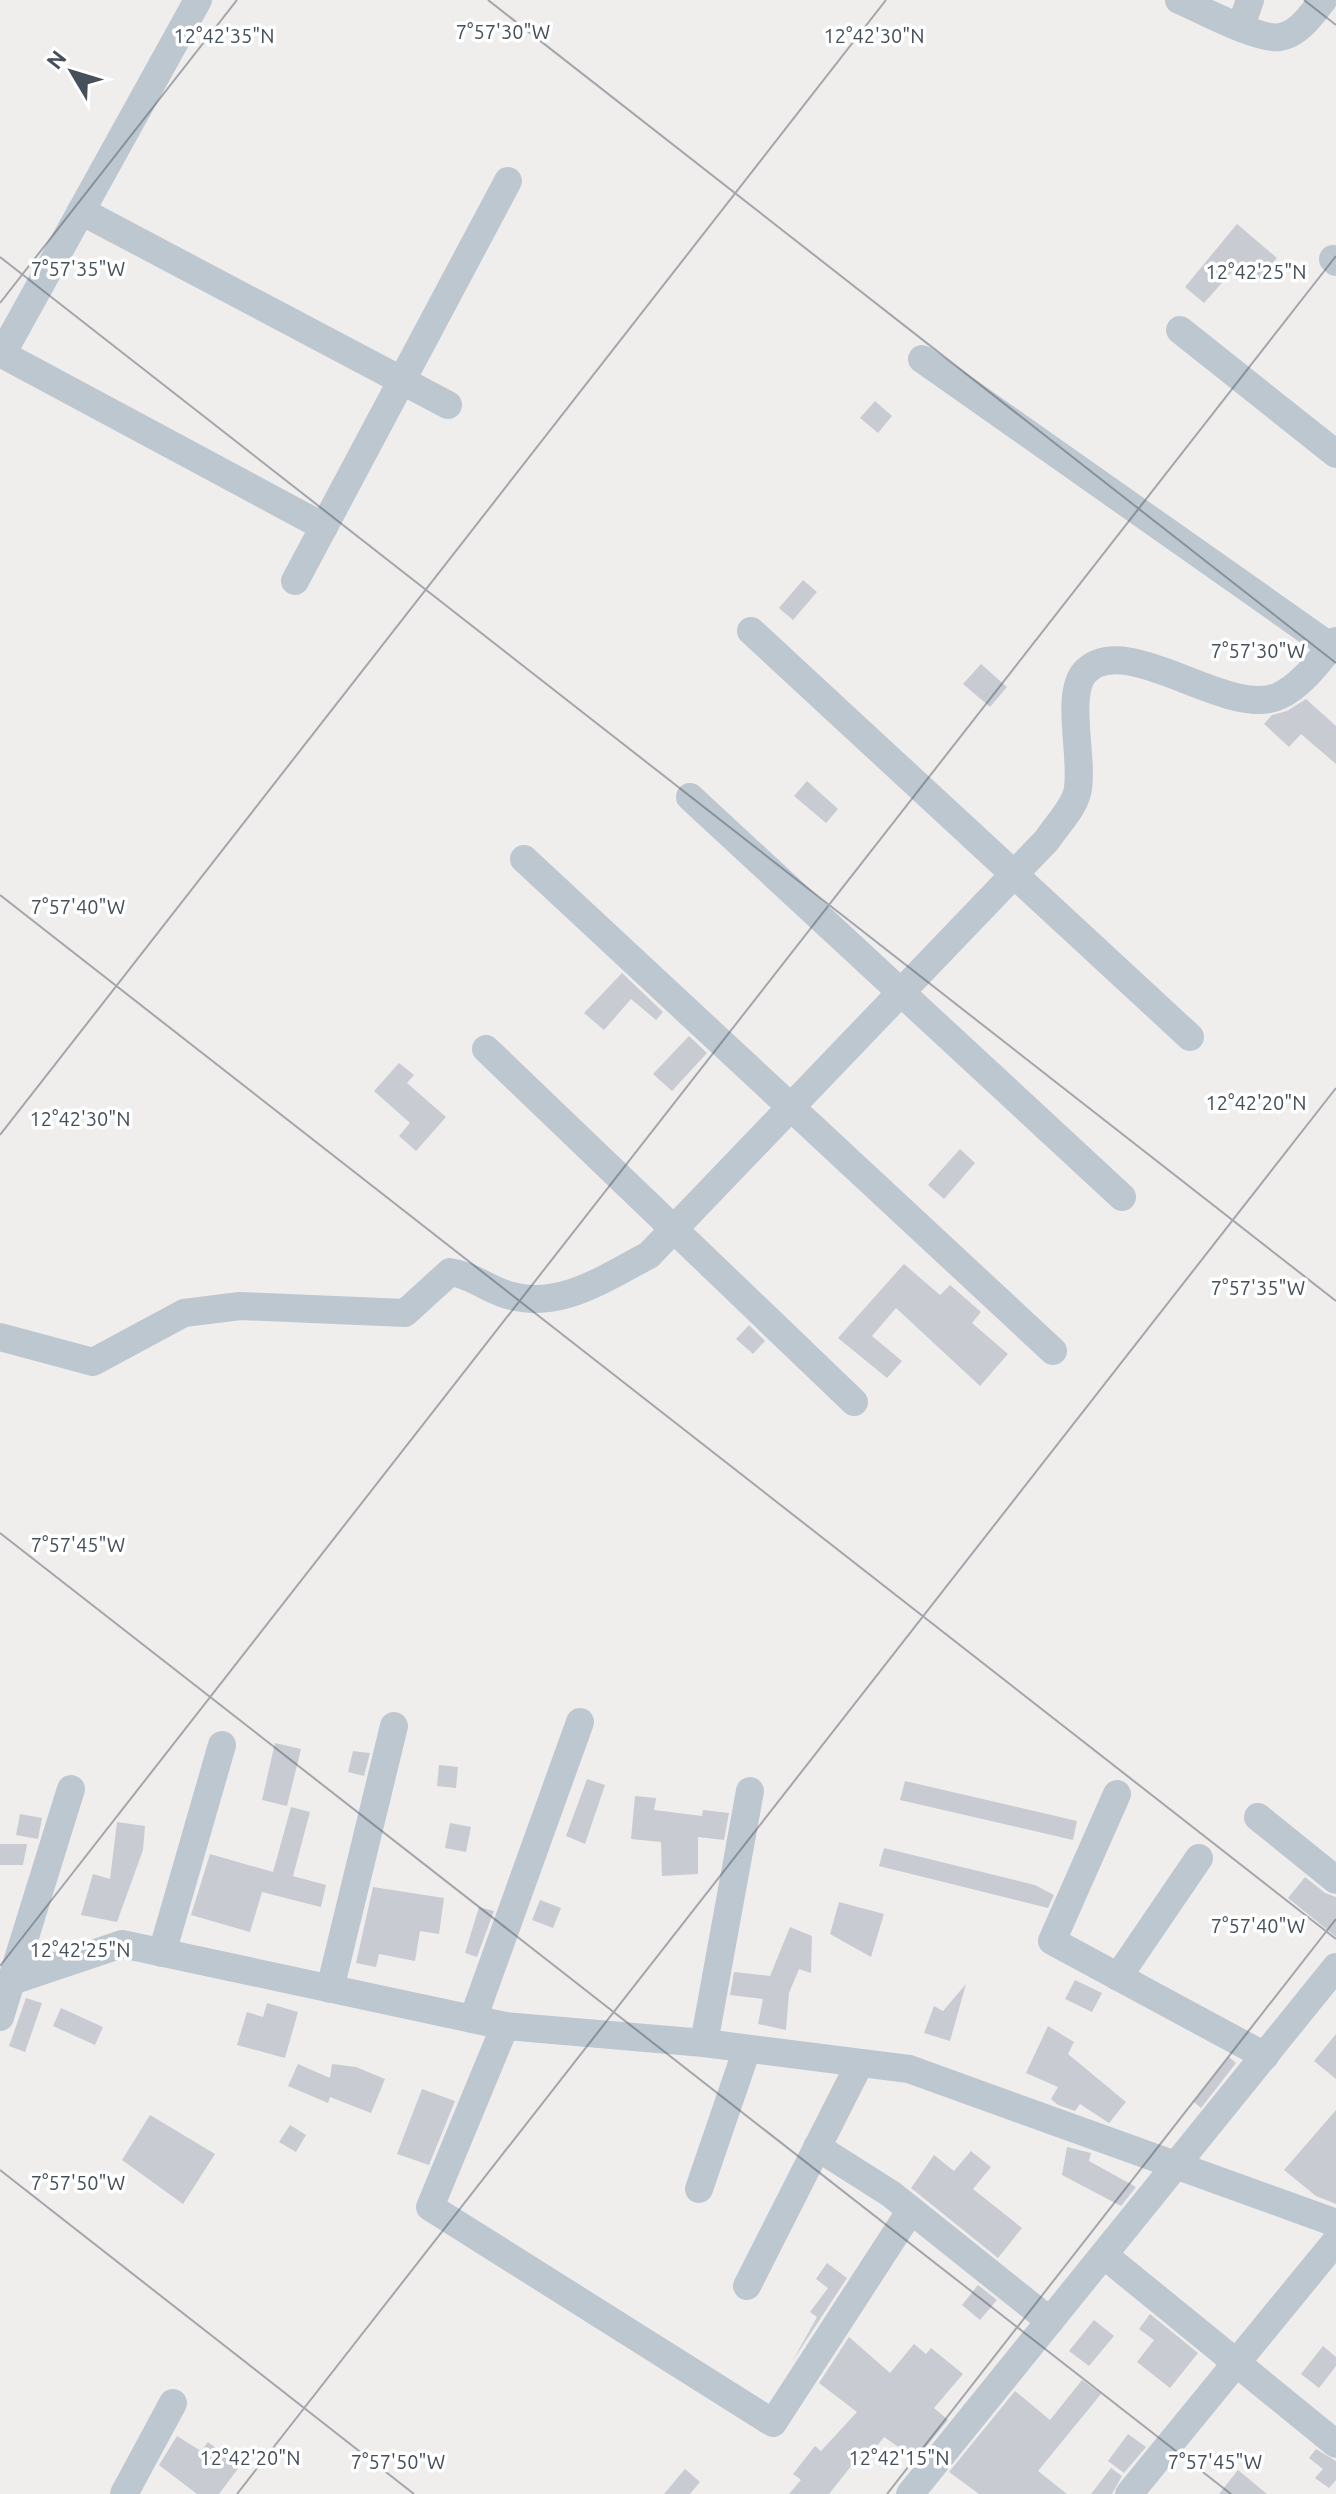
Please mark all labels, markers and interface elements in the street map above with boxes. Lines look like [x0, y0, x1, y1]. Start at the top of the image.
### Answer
text: 7°57'30"W [456, 20, 550, 43]
text: 12°42'35"N [173, 24, 275, 47]
text: 12°42'30"N [823, 24, 925, 47]
north arrow [32, 32, 112, 112]
text: N [41, 45, 71, 74]
text: 7°57'35"W [31, 257, 125, 280]
text: 12°42'25"N [1205, 260, 1307, 283]
text: 7°57'30"W [1211, 639, 1305, 662]
text: 7°57'40"W [31, 895, 125, 918]
text: 12°42'20"N [1205, 1091, 1307, 1114]
text: 12°42'30"N [29, 1107, 131, 1130]
text: 7°57'35"W [1211, 1276, 1305, 1299]
text: 7°57'45"W [31, 1533, 125, 1556]
text: 7°57'40"W [1211, 1914, 1305, 1937]
text: 12°42'25"N [29, 1938, 131, 1961]
text: 7°57'50"W [31, 2171, 125, 2194]
text: 12°42'20"N [199, 2446, 301, 2469]
text: 12°42'15"N [848, 2446, 950, 2469]
text: 7°57'50"W [351, 2450, 445, 2473]
text: 7°57'45"W [1168, 2450, 1262, 2473]

